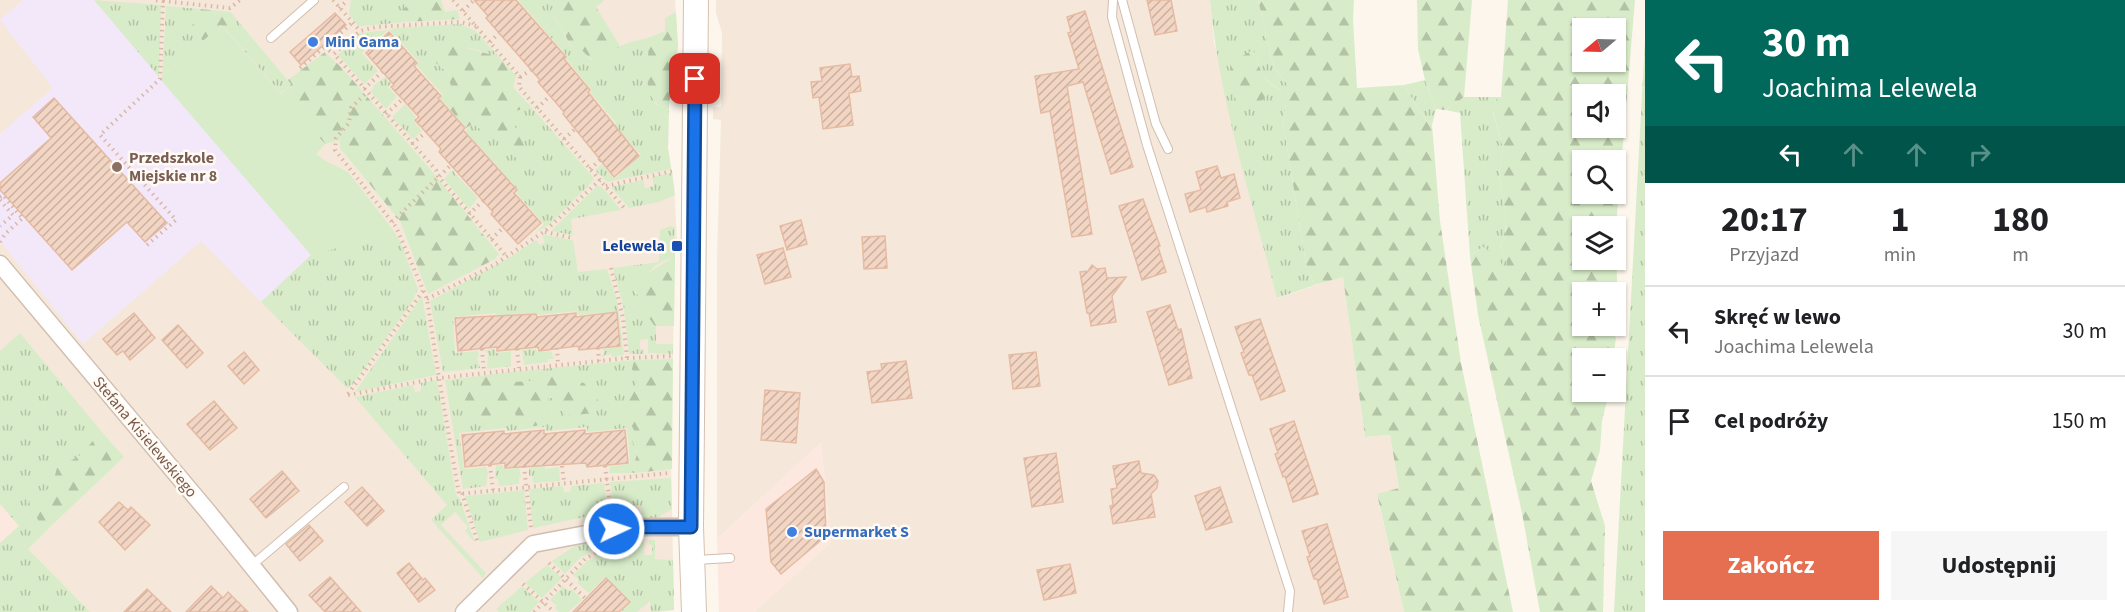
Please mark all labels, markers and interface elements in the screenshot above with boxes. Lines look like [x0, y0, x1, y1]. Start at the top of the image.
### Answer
text: 30 m [1762, 13, 1851, 73]
north arrow [1572, 18, 1626, 72]
map controls [1572, 18, 1626, 402]
icon: left [1663, 24, 1741, 102]
place label: Mini Gama [325, 31, 399, 53]
marker: Mini Gama [306, 35, 320, 49]
pin [669, 53, 720, 104]
icon: arrive [678, 62, 711, 95]
text: Joachima Lelewela [1762, 69, 1978, 108]
button: sound [1572, 84, 1626, 138]
icon: left [1774, 138, 1807, 171]
icon: ahead [1837, 138, 1870, 171]
icon: ahead [1900, 138, 1933, 171]
icon: right [1963, 138, 1996, 171]
place label: Przedszkole Miejskie nr 8 [129, 147, 217, 187]
button: search [1572, 150, 1626, 204]
marker: Przedszkole Miejskie nr 8 [110, 160, 124, 174]
text: 20:17 [1721, 194, 1808, 245]
text: 1 [1890, 194, 1909, 245]
text: 180 [1992, 194, 2049, 245]
button: layers [1572, 216, 1626, 270]
place label: Lelewela [602, 235, 665, 257]
marker: Lelewela [670, 239, 684, 253]
text: Przyjazd [1729, 241, 1799, 269]
text: min [1884, 241, 1916, 269]
text: m [2012, 241, 2029, 269]
button: + [1572, 282, 1626, 336]
text: Skręć w lewo [1714, 301, 1841, 333]
icon: left [1663, 315, 1696, 348]
text: 30 m [2062, 315, 2107, 347]
text: Joachima Lelewela [1714, 333, 1874, 361]
button: − [1572, 348, 1626, 402]
street label: Stefana Kisielewskiego [88, 372, 202, 502]
icon: arrive [1663, 405, 1696, 438]
text: Cel podróży [1714, 405, 1828, 437]
text: 150 m [2052, 405, 2107, 437]
position arrow [582, 497, 646, 561]
place label: Supermarket S [804, 521, 909, 543]
marker: Supermarket S [785, 525, 799, 539]
button: Zakończ [1663, 531, 1879, 600]
button: Udostępnij [1891, 531, 2107, 600]

